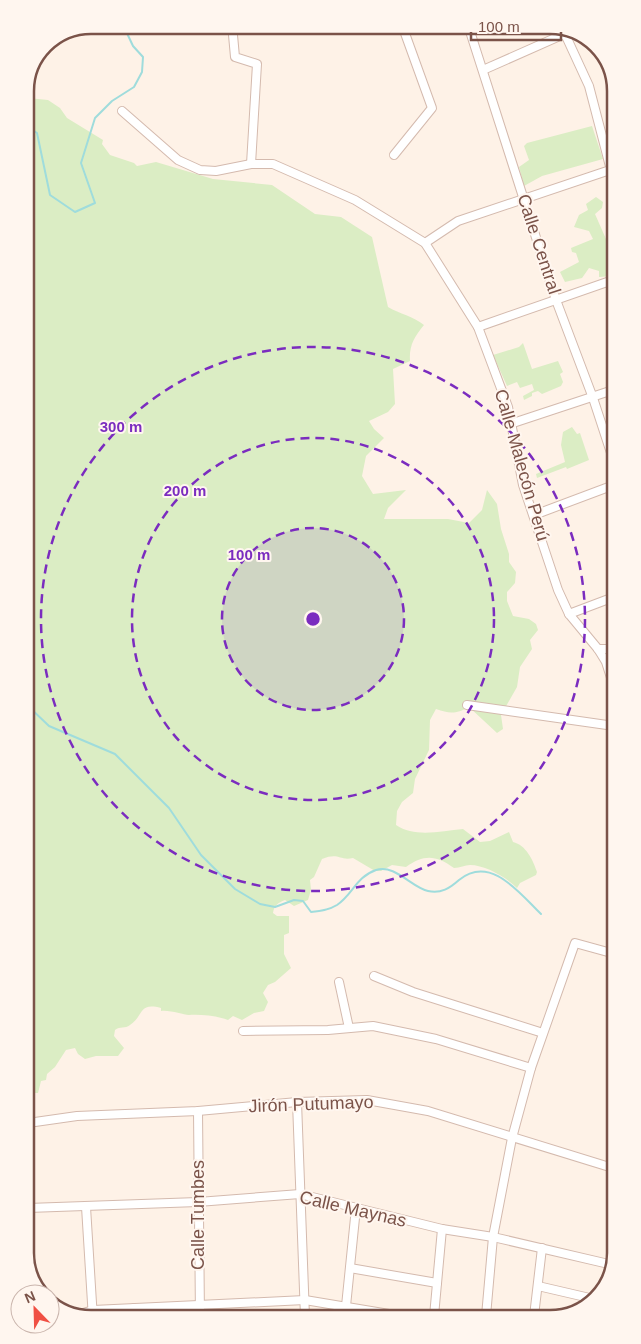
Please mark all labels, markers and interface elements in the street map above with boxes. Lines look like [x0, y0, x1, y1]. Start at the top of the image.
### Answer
scale bar [471, 10, 561, 42]
text: 100 m [478, 18, 520, 35]
street label: Calle Central [513, 191, 565, 297]
street label: Calle Malecón Perú [491, 387, 553, 543]
text: 300 m [100, 418, 142, 435]
text: 200 m [164, 482, 206, 499]
text: 100 m [228, 546, 270, 563]
centre of rings [304, 610, 322, 628]
street label: Jirón Putumayo [248, 1092, 374, 1116]
street label: Calle Tumbes [188, 1160, 208, 1270]
street label: Calle Maynas [298, 1187, 408, 1231]
north arrow [10, 1284, 60, 1334]
text: N [22, 1288, 38, 1306]

